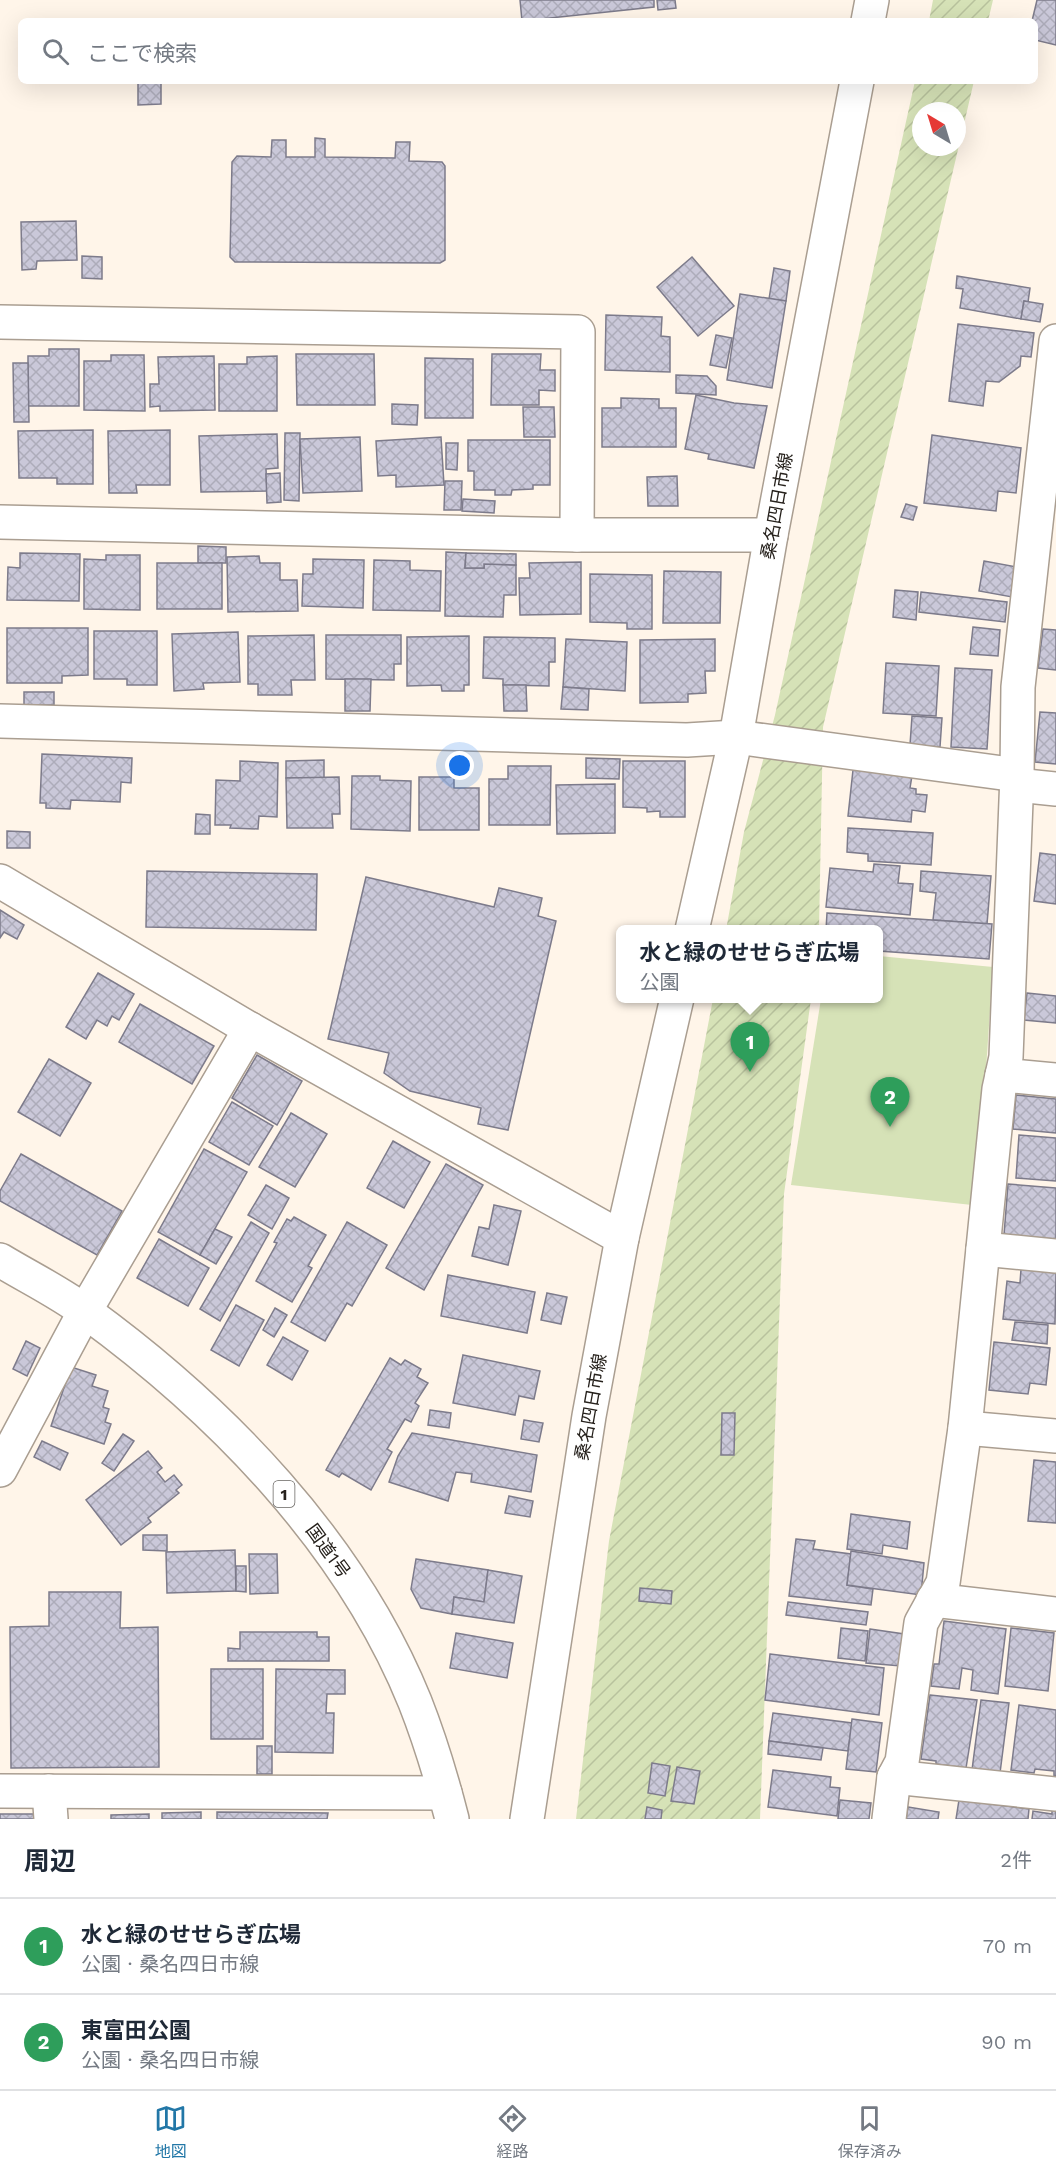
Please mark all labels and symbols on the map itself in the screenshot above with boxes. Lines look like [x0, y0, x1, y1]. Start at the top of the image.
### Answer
north arrow [912, 102, 966, 156]
street label: 桑名四日市線 [757, 451, 796, 561]
your location [445, 751, 474, 780]
pin: 1 [730, 1022, 770, 1072]
pin: 2 [870, 1078, 910, 1127]
street label: 桑名四日市線 [571, 1352, 610, 1462]
road number: 1 [274, 1481, 294, 1507]
street label: 国道1号 [302, 1520, 355, 1582]

